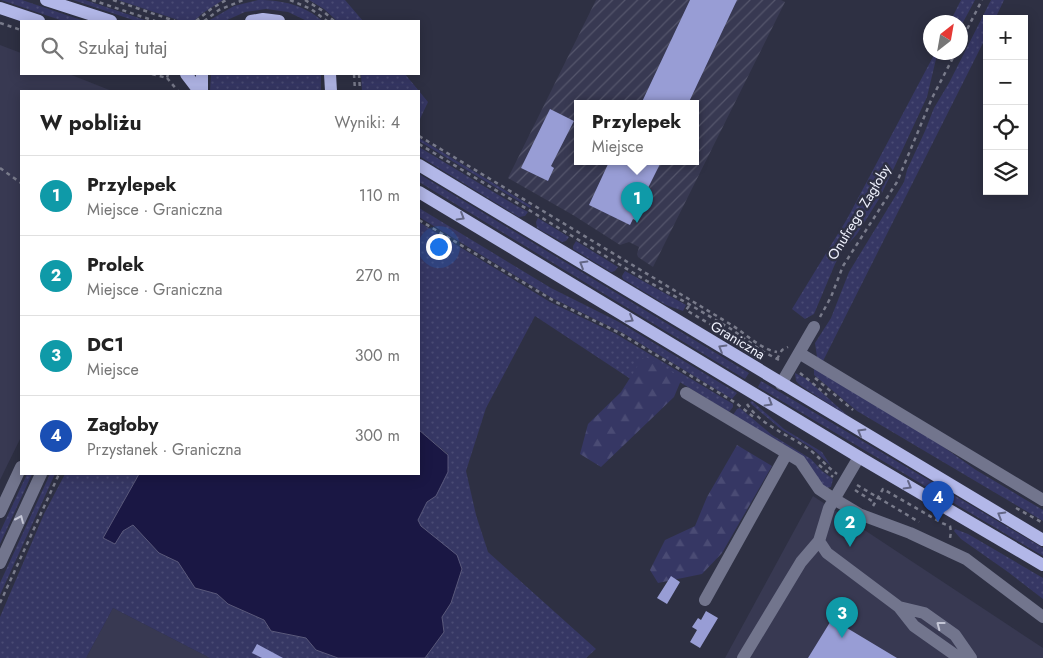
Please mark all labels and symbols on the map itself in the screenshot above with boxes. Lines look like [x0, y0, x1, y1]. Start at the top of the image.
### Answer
north arrow [923, 15, 968, 60]
street label: Onufrego Zagłoby [822, 160, 896, 264]
pin: 1 [621, 182, 653, 223]
one-way arrow [455, 210, 464, 220]
your location [426, 234, 452, 260]
one-way arrow [579, 261, 588, 271]
one-way arrow [624, 312, 633, 322]
street label: Graniczna [707, 316, 769, 364]
one-way arrow [719, 345, 728, 355]
one-way arrow [763, 396, 772, 406]
one-way arrow [858, 428, 867, 438]
one-way arrow [903, 479, 912, 489]
pin: 4 [922, 481, 954, 522]
pin: 2 [834, 506, 866, 547]
one-way arrow [997, 511, 1006, 521]
one-way arrow [14, 515, 25, 524]
pin: 3 [826, 597, 858, 638]
one-way arrow [937, 622, 946, 630]

